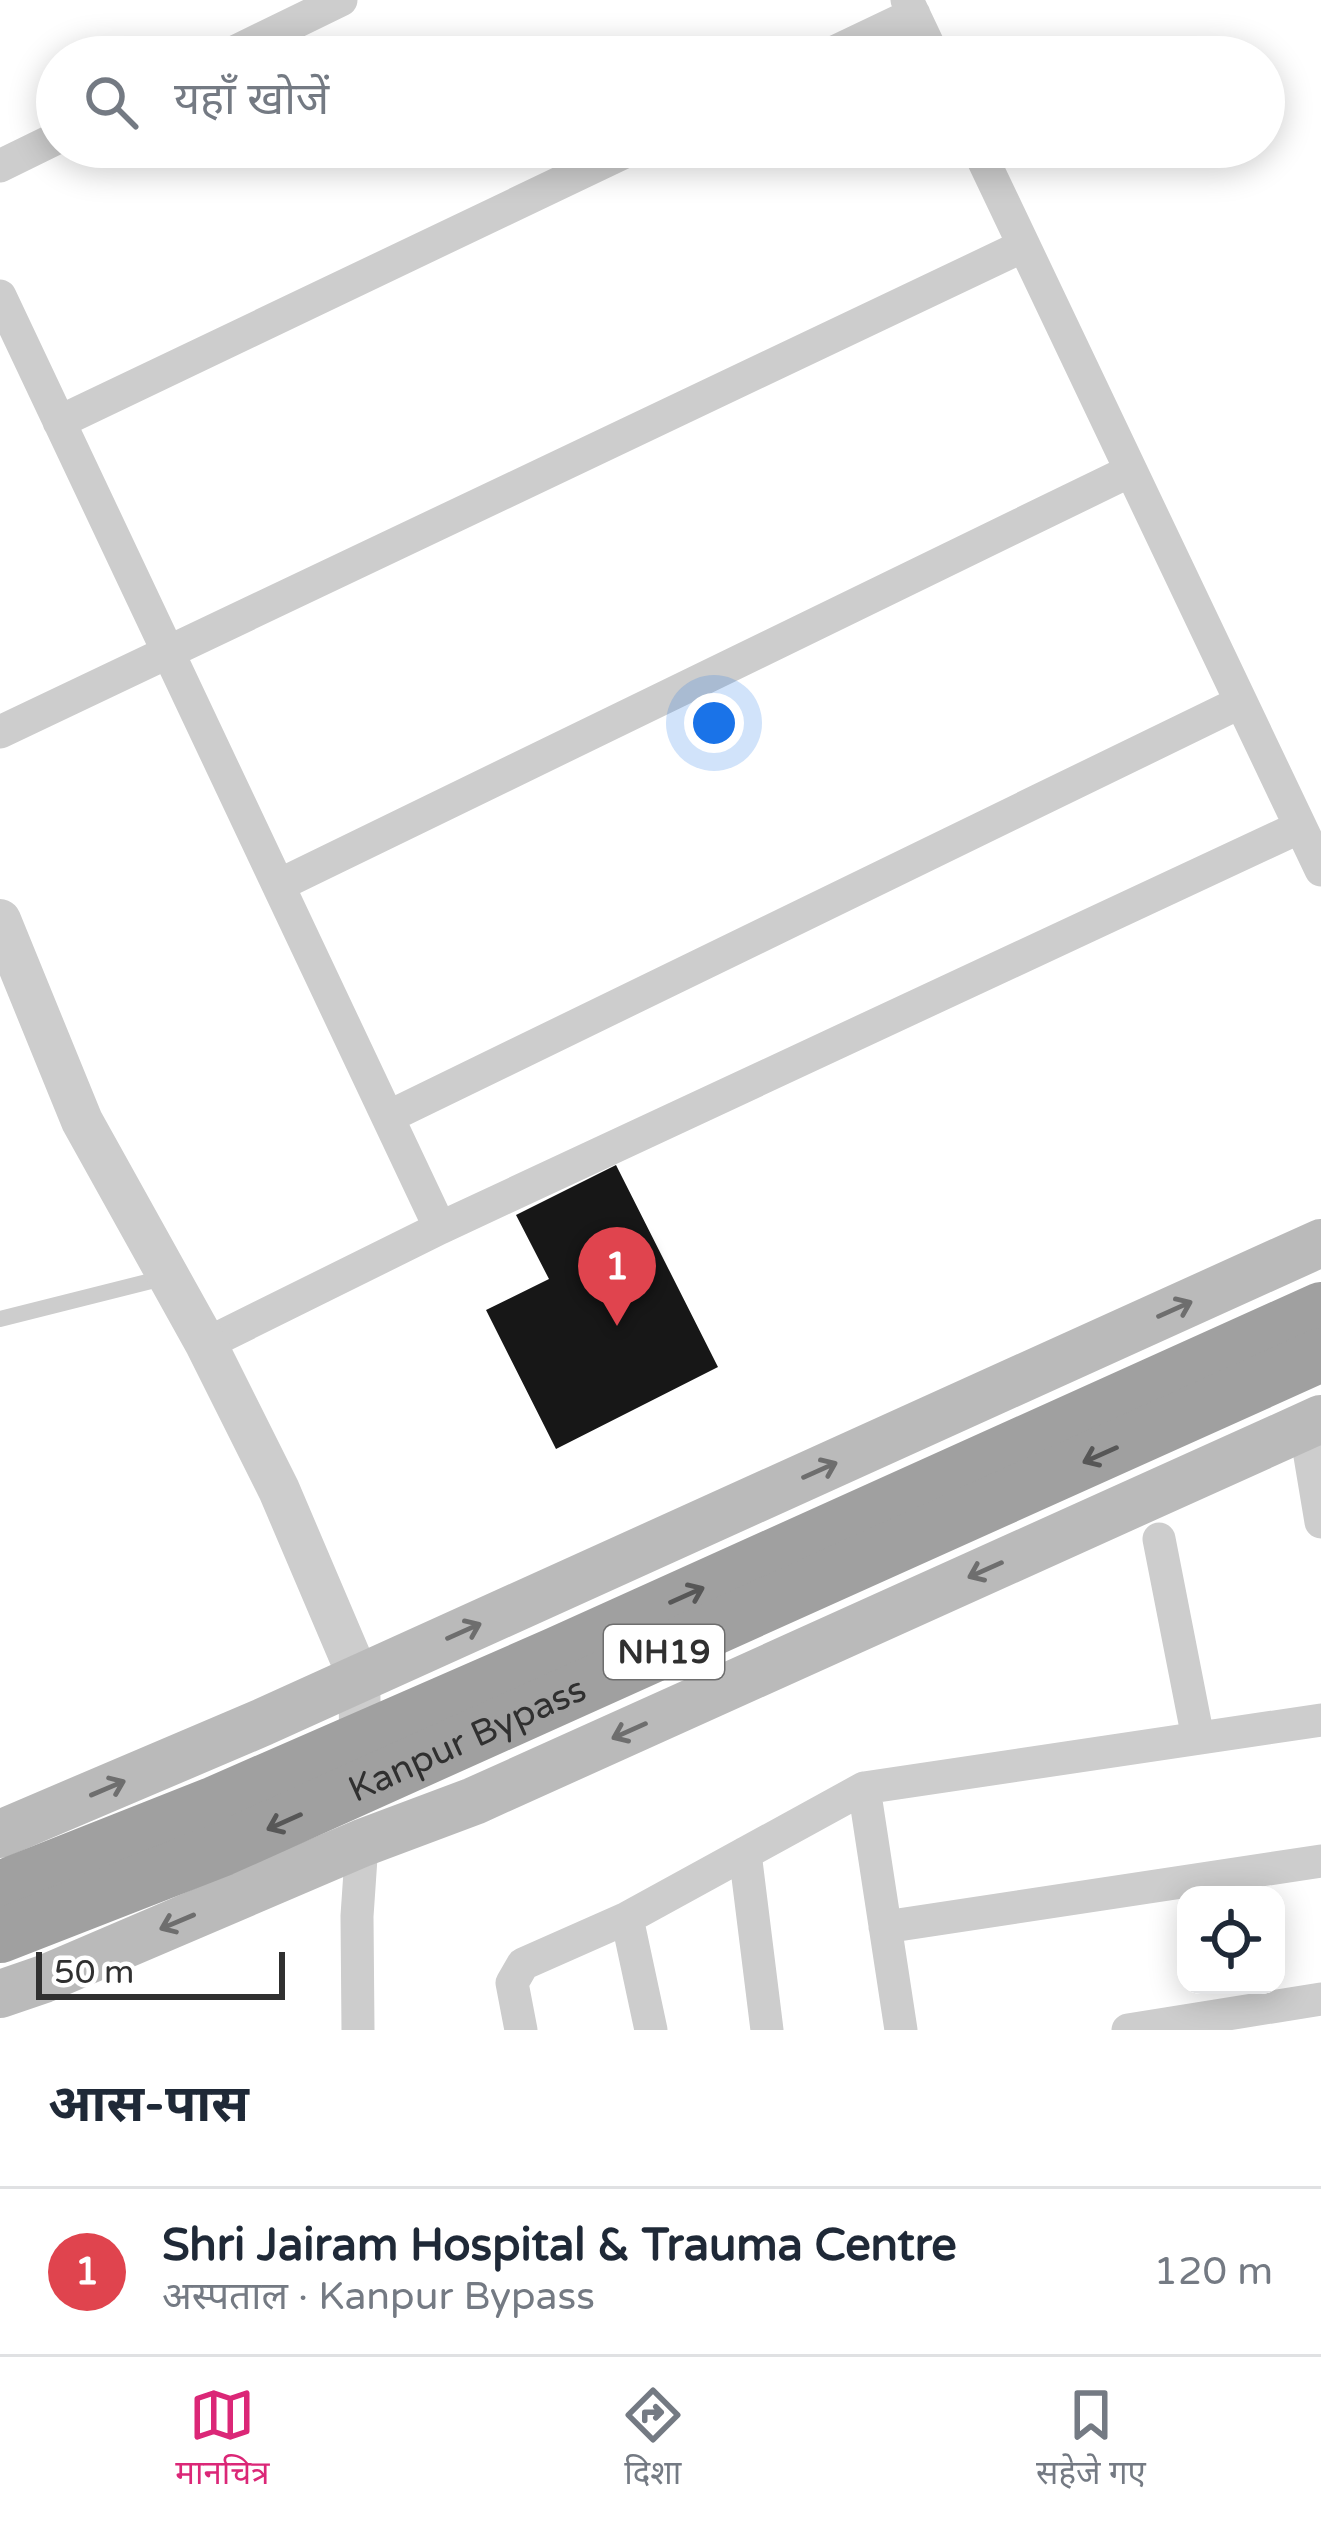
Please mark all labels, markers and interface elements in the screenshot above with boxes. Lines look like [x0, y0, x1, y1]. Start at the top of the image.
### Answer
search box [36, 36, 1285, 168]
icon: search [78, 69, 144, 135]
text: यहाँ खोजें [174, 73, 329, 127]
your location [684, 693, 744, 753]
pin: 1 [578, 1227, 656, 1326]
one-way arrow [1156, 1297, 1192, 1319]
one-way arrow [1083, 1446, 1119, 1468]
one-way arrow [801, 1458, 837, 1480]
one-way arrow [968, 1561, 1004, 1583]
one-way arrow [668, 1583, 704, 1605]
one-way arrow [446, 1618, 482, 1640]
road number: NH19 [604, 1625, 724, 1679]
street label: Kanpur Bypass [342, 1667, 592, 1811]
one-way arrow [612, 1721, 648, 1743]
one-way arrow [88, 1776, 125, 1797]
one-way arrow [267, 1813, 303, 1835]
map controls [1177, 1886, 1285, 1994]
button: locate [1177, 1886, 1285, 1994]
one-way arrow [159, 1913, 196, 1934]
scale bar [36, 1946, 285, 1999]
text: 50 m [54, 1953, 134, 1992]
text: आस-पास [48, 2074, 249, 2136]
text: Shri Jairam Hospital & Trauma Centre [162, 2219, 957, 2273]
text: 1 [75, 2248, 99, 2295]
text: 120 m [1154, 2248, 1273, 2295]
text: अस्पताल · Kanpur Bypass [162, 2273, 595, 2320]
tab: मानचित्र [175, 2382, 269, 2497]
tab: दिशा [620, 2382, 686, 2497]
tab: सहेजे गए [1036, 2382, 1146, 2497]

